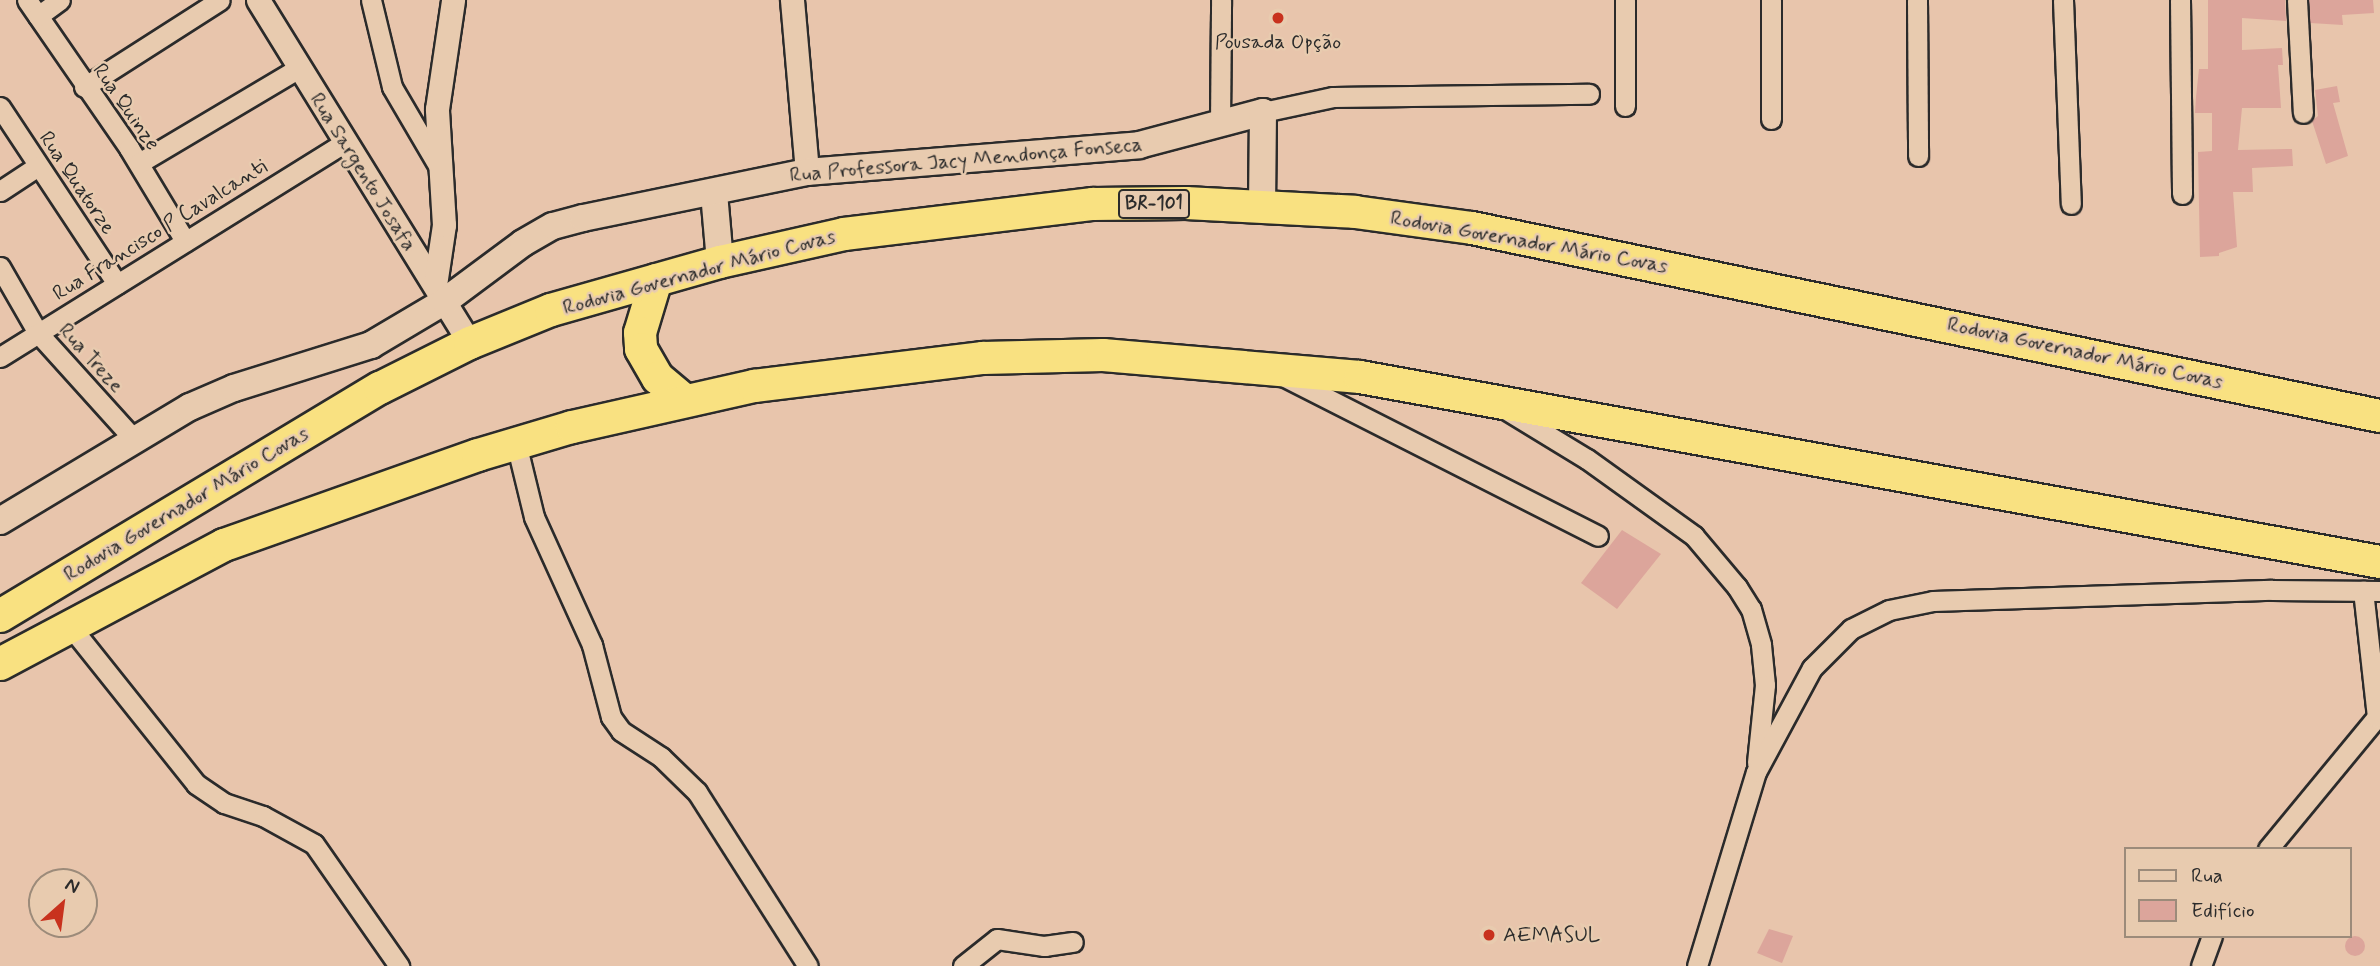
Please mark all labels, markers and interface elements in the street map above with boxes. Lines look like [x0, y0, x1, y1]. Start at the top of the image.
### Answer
marker: Pousada Opção [1270, 10, 1286, 26]
place label: Pousada Opção [1215, 29, 1341, 55]
street label: Rua Quinze [87, 59, 165, 155]
street label: Rua Sargento Josafa [305, 89, 421, 255]
street label: Rua Quatorze [34, 127, 120, 239]
street label: Rua Professora Jacy Mendonça Fonseca [789, 132, 1143, 188]
street label: Rua Francisco P Cavalcanti [50, 155, 270, 305]
road number: BR-101 [1117, 188, 1191, 220]
street label: Rodovia Governador Mário Covas [1389, 205, 1669, 279]
street label: Rodovia Governador Mário Covas [561, 224, 837, 320]
street label: Rodovia Governador Mário Covas [1945, 312, 2225, 394]
street label: Rua Treze [53, 318, 129, 398]
street label: Rodovia Governador Mário Covas [60, 421, 312, 587]
legend [2124, 847, 2352, 938]
text: Rua [2191, 862, 2223, 890]
north arrow [28, 868, 98, 938]
text: N [61, 872, 84, 900]
text: Edifício [2191, 897, 2255, 925]
place label: AEMASUL [1503, 922, 1601, 948]
marker: AEMASUL [1481, 927, 1497, 943]

